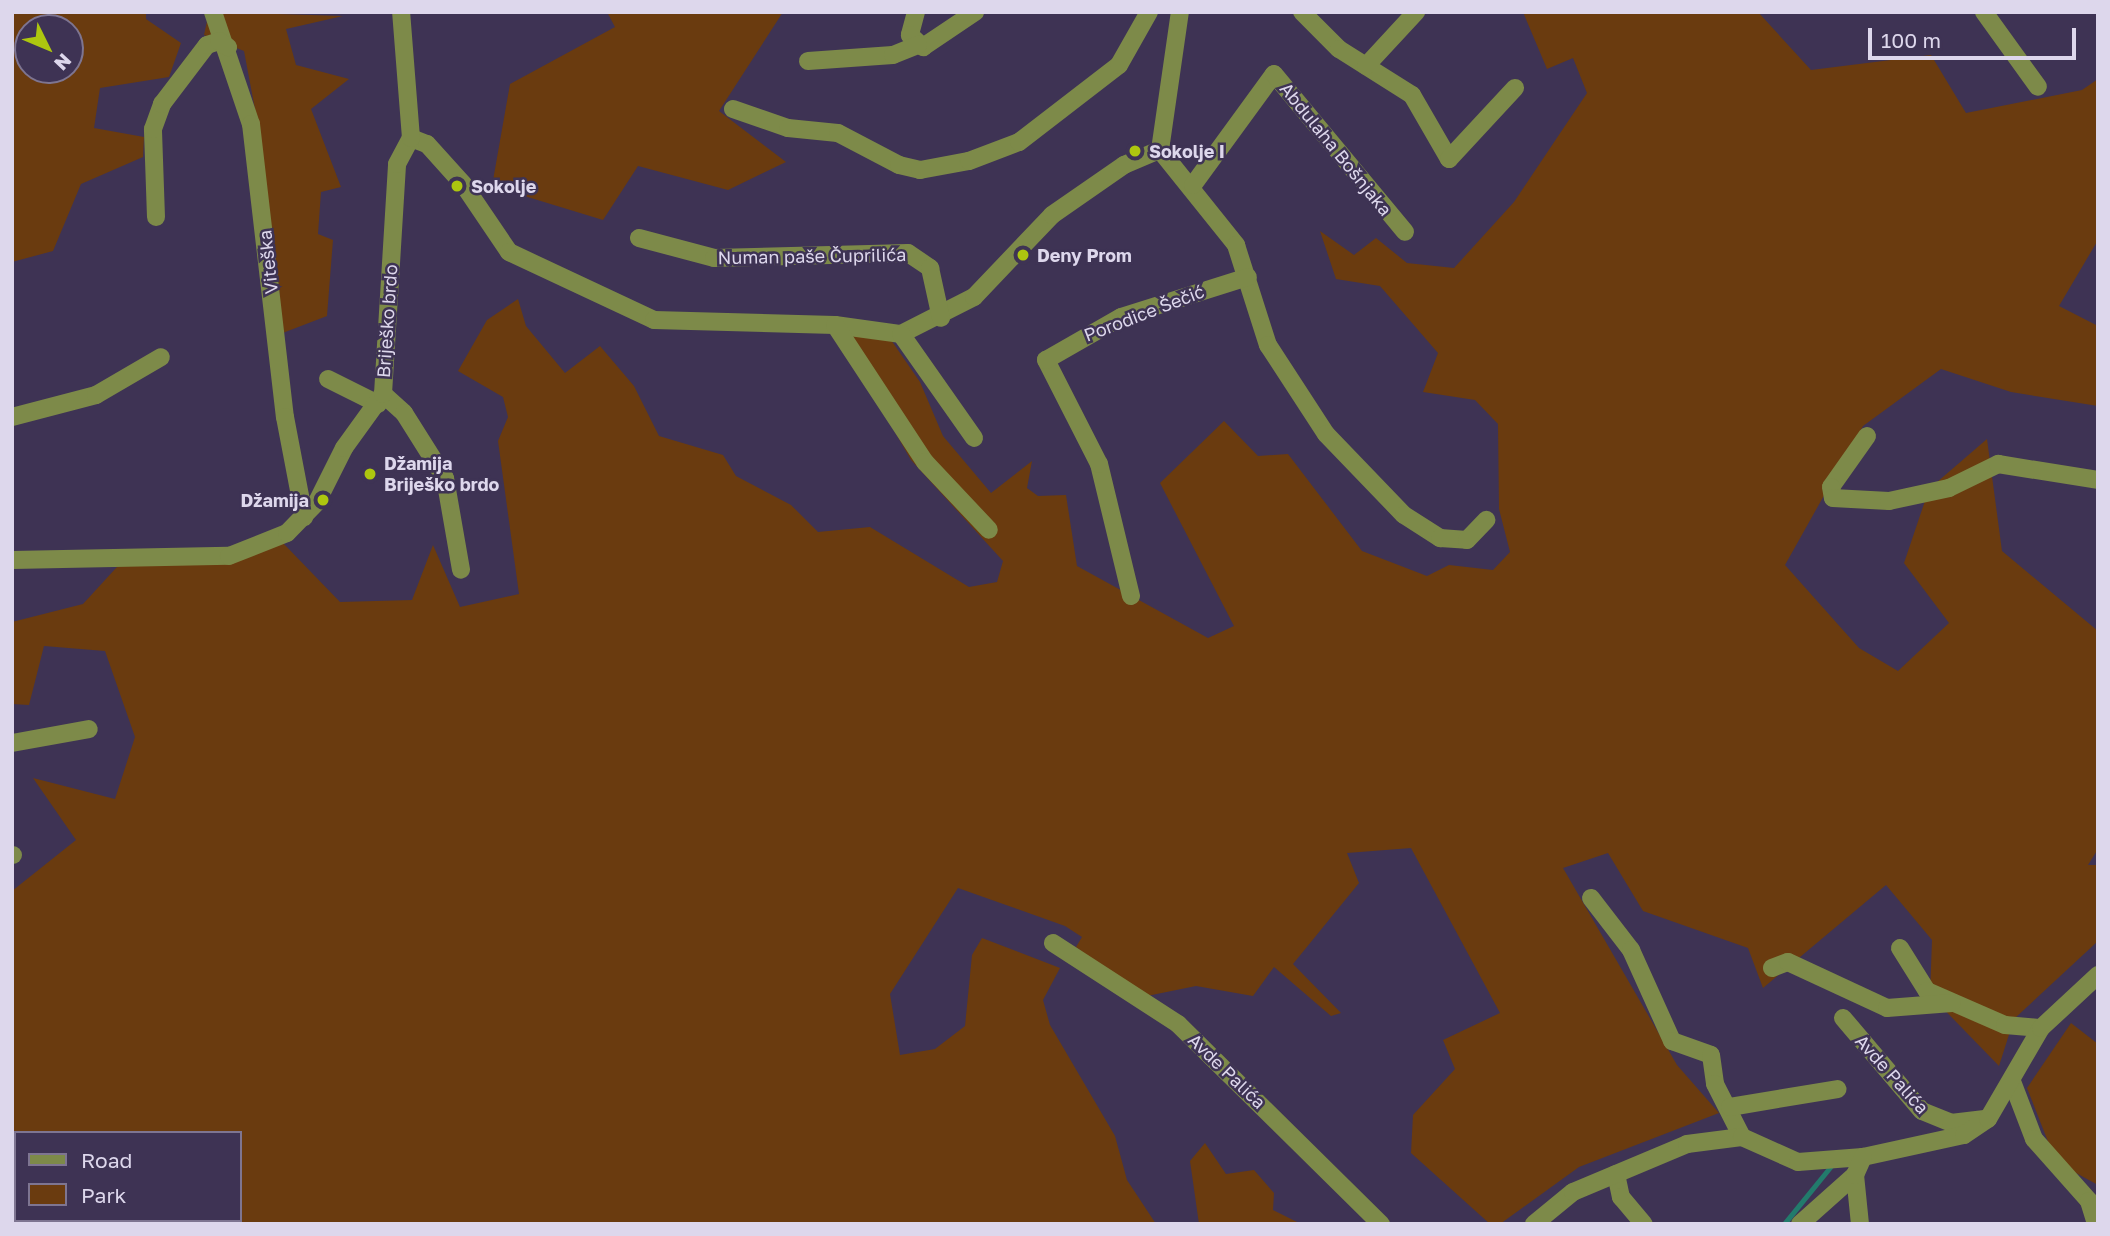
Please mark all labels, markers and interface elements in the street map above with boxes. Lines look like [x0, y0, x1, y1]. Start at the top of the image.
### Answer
north arrow [14, 14, 84, 84]
scale bar [1872, 14, 2080, 58]
text: 100 m [1881, 27, 1941, 53]
text: N [50, 49, 77, 75]
street label: Abdulaha Bošnjaka [1276, 78, 1396, 220]
place label: Sokolje I [1149, 140, 1225, 162]
marker: Sokolje I [1127, 143, 1143, 159]
place label: Sokolje [471, 175, 536, 197]
marker: Sokolje [449, 178, 465, 194]
street label: Viteška [254, 229, 282, 295]
street label: Numan paše Čuprilića [718, 244, 906, 268]
place label: Deny Prom [1037, 244, 1132, 266]
marker: Deny Prom [1015, 247, 1031, 263]
street label: Briješko brdo [372, 264, 402, 378]
street label: Porodice Šečić [1081, 280, 1207, 346]
place label: Džamija Briješko brdo [384, 453, 499, 496]
marker: Džamija Briješko brdo [362, 466, 378, 482]
place label: Džamija [241, 489, 309, 511]
marker: Džamija [315, 492, 331, 508]
street label: Avde Palića [1184, 1029, 1270, 1113]
street label: Avde Palića [1851, 1030, 1933, 1118]
legend [14, 1131, 242, 1222]
text: Road [81, 1147, 132, 1173]
text: Park [81, 1182, 126, 1208]

